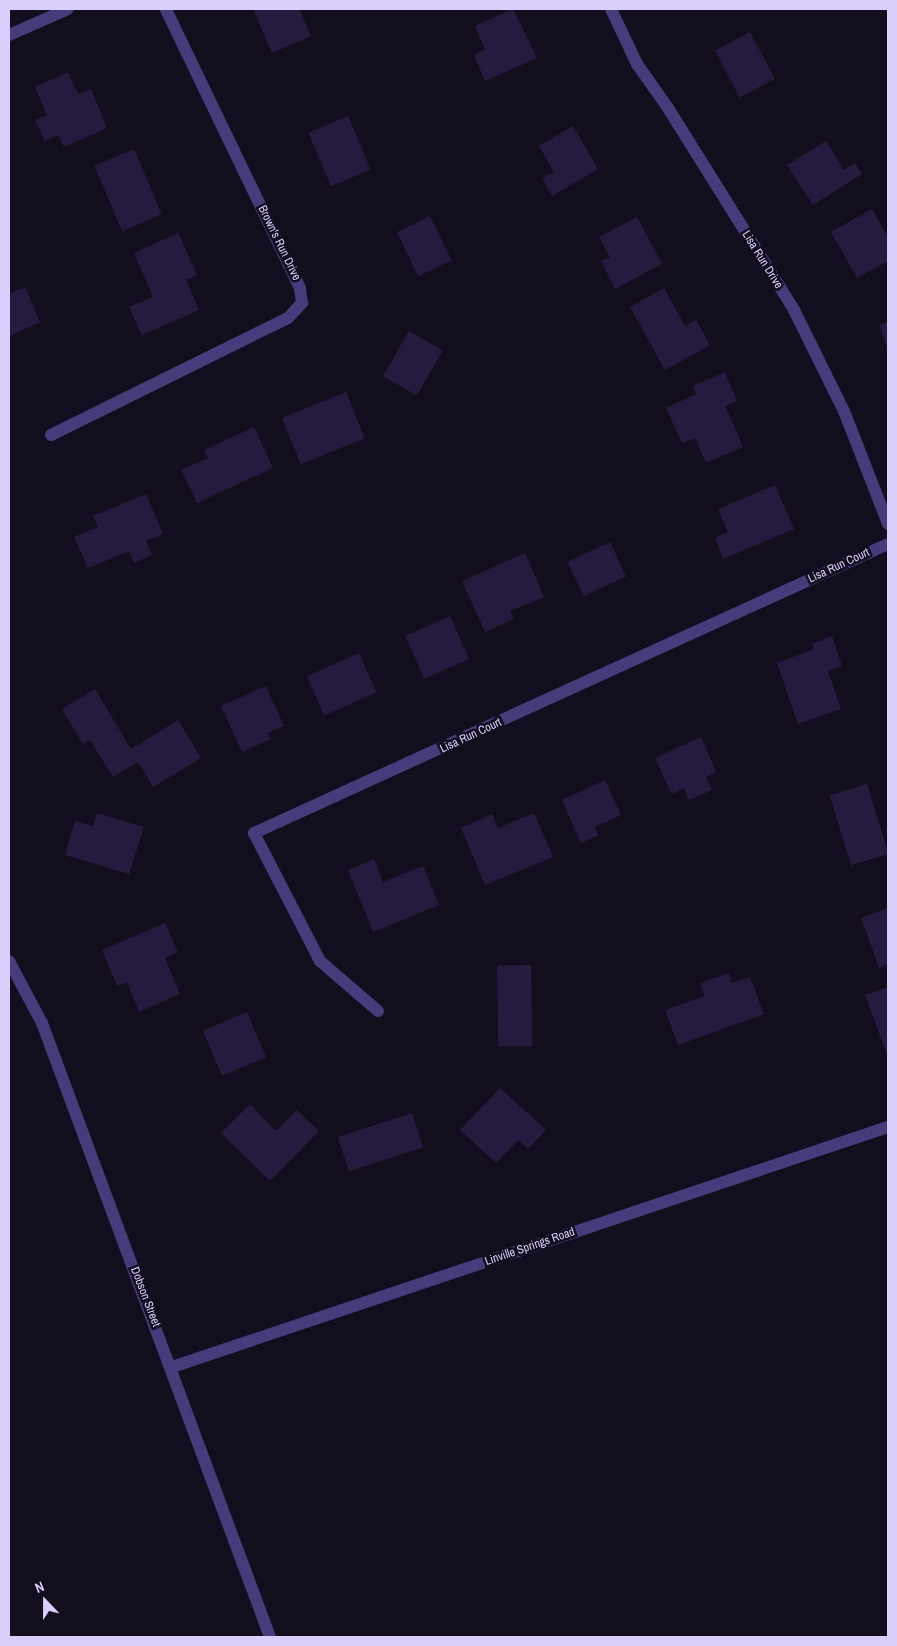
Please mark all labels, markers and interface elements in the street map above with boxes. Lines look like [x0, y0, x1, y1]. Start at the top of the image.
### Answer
street label: Brown's Run Drive [255, 203, 303, 283]
street label: Lisa Run Drive [739, 228, 785, 292]
street label: Lisa Run Court [806, 545, 872, 587]
street label: Lisa Run Court [438, 715, 504, 757]
street label: Linville Springs Road [483, 1225, 577, 1269]
street label: Dobson Street [127, 1265, 163, 1329]
north arrow [20, 1576, 70, 1626]
text: N [32, 1577, 47, 1597]

